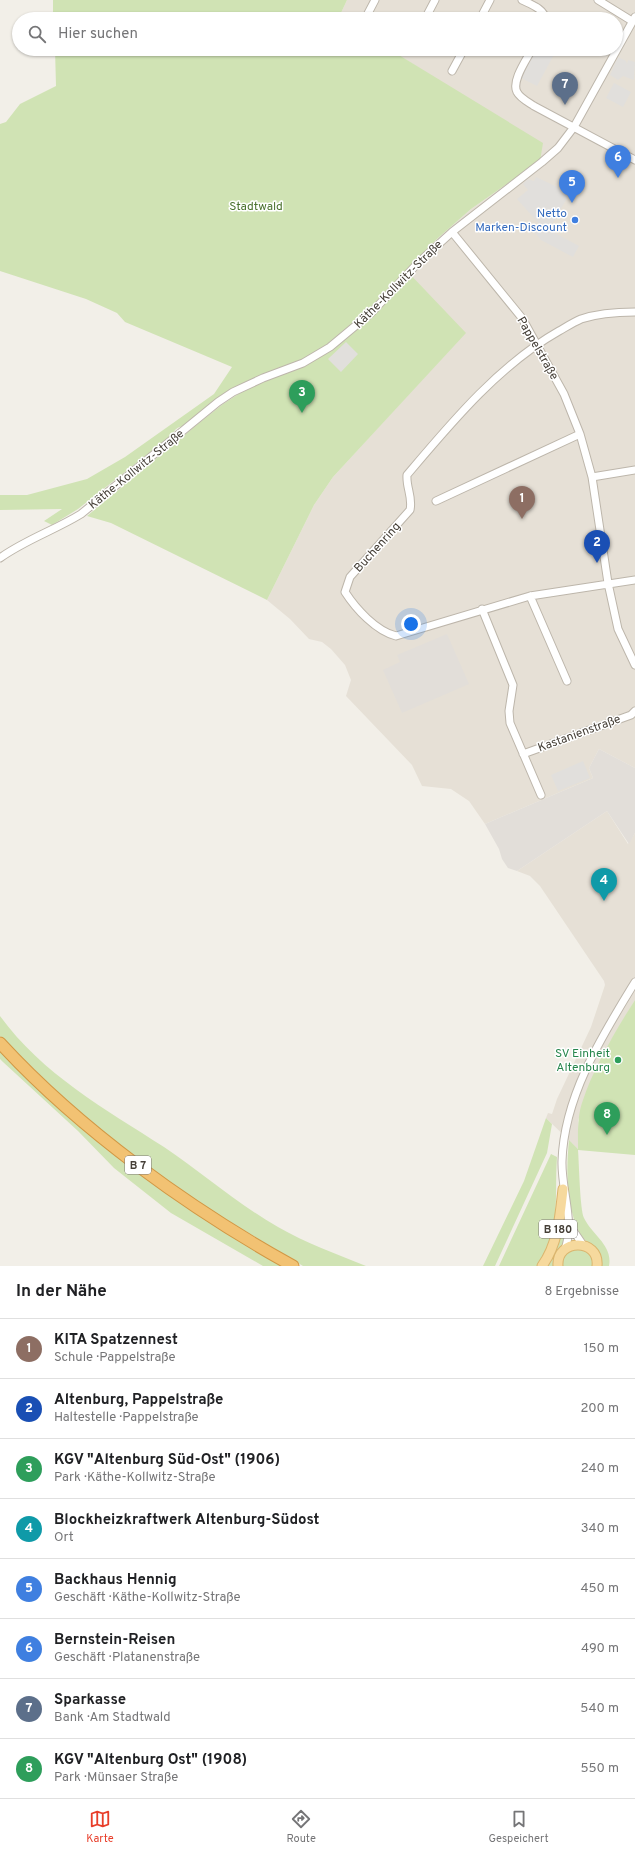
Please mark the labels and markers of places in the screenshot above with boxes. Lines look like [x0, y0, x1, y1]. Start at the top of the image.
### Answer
pin: 7 [552, 72, 578, 105]
pin: 6 [605, 145, 631, 178]
pin: 5 [559, 170, 585, 203]
place label: Netto Marken-Discount [475, 206, 567, 236]
marker: Netto Marken-Discount [570, 215, 580, 225]
pin: 3 [289, 380, 315, 413]
pin: 1 [509, 486, 535, 519]
pin: 2 [584, 530, 610, 563]
pin: 4 [591, 868, 617, 901]
place label: SV Einheit Altenburg [555, 1046, 610, 1076]
marker: SV Einheit Altenburg [613, 1055, 623, 1065]
pin: 8 [594, 1102, 620, 1135]

